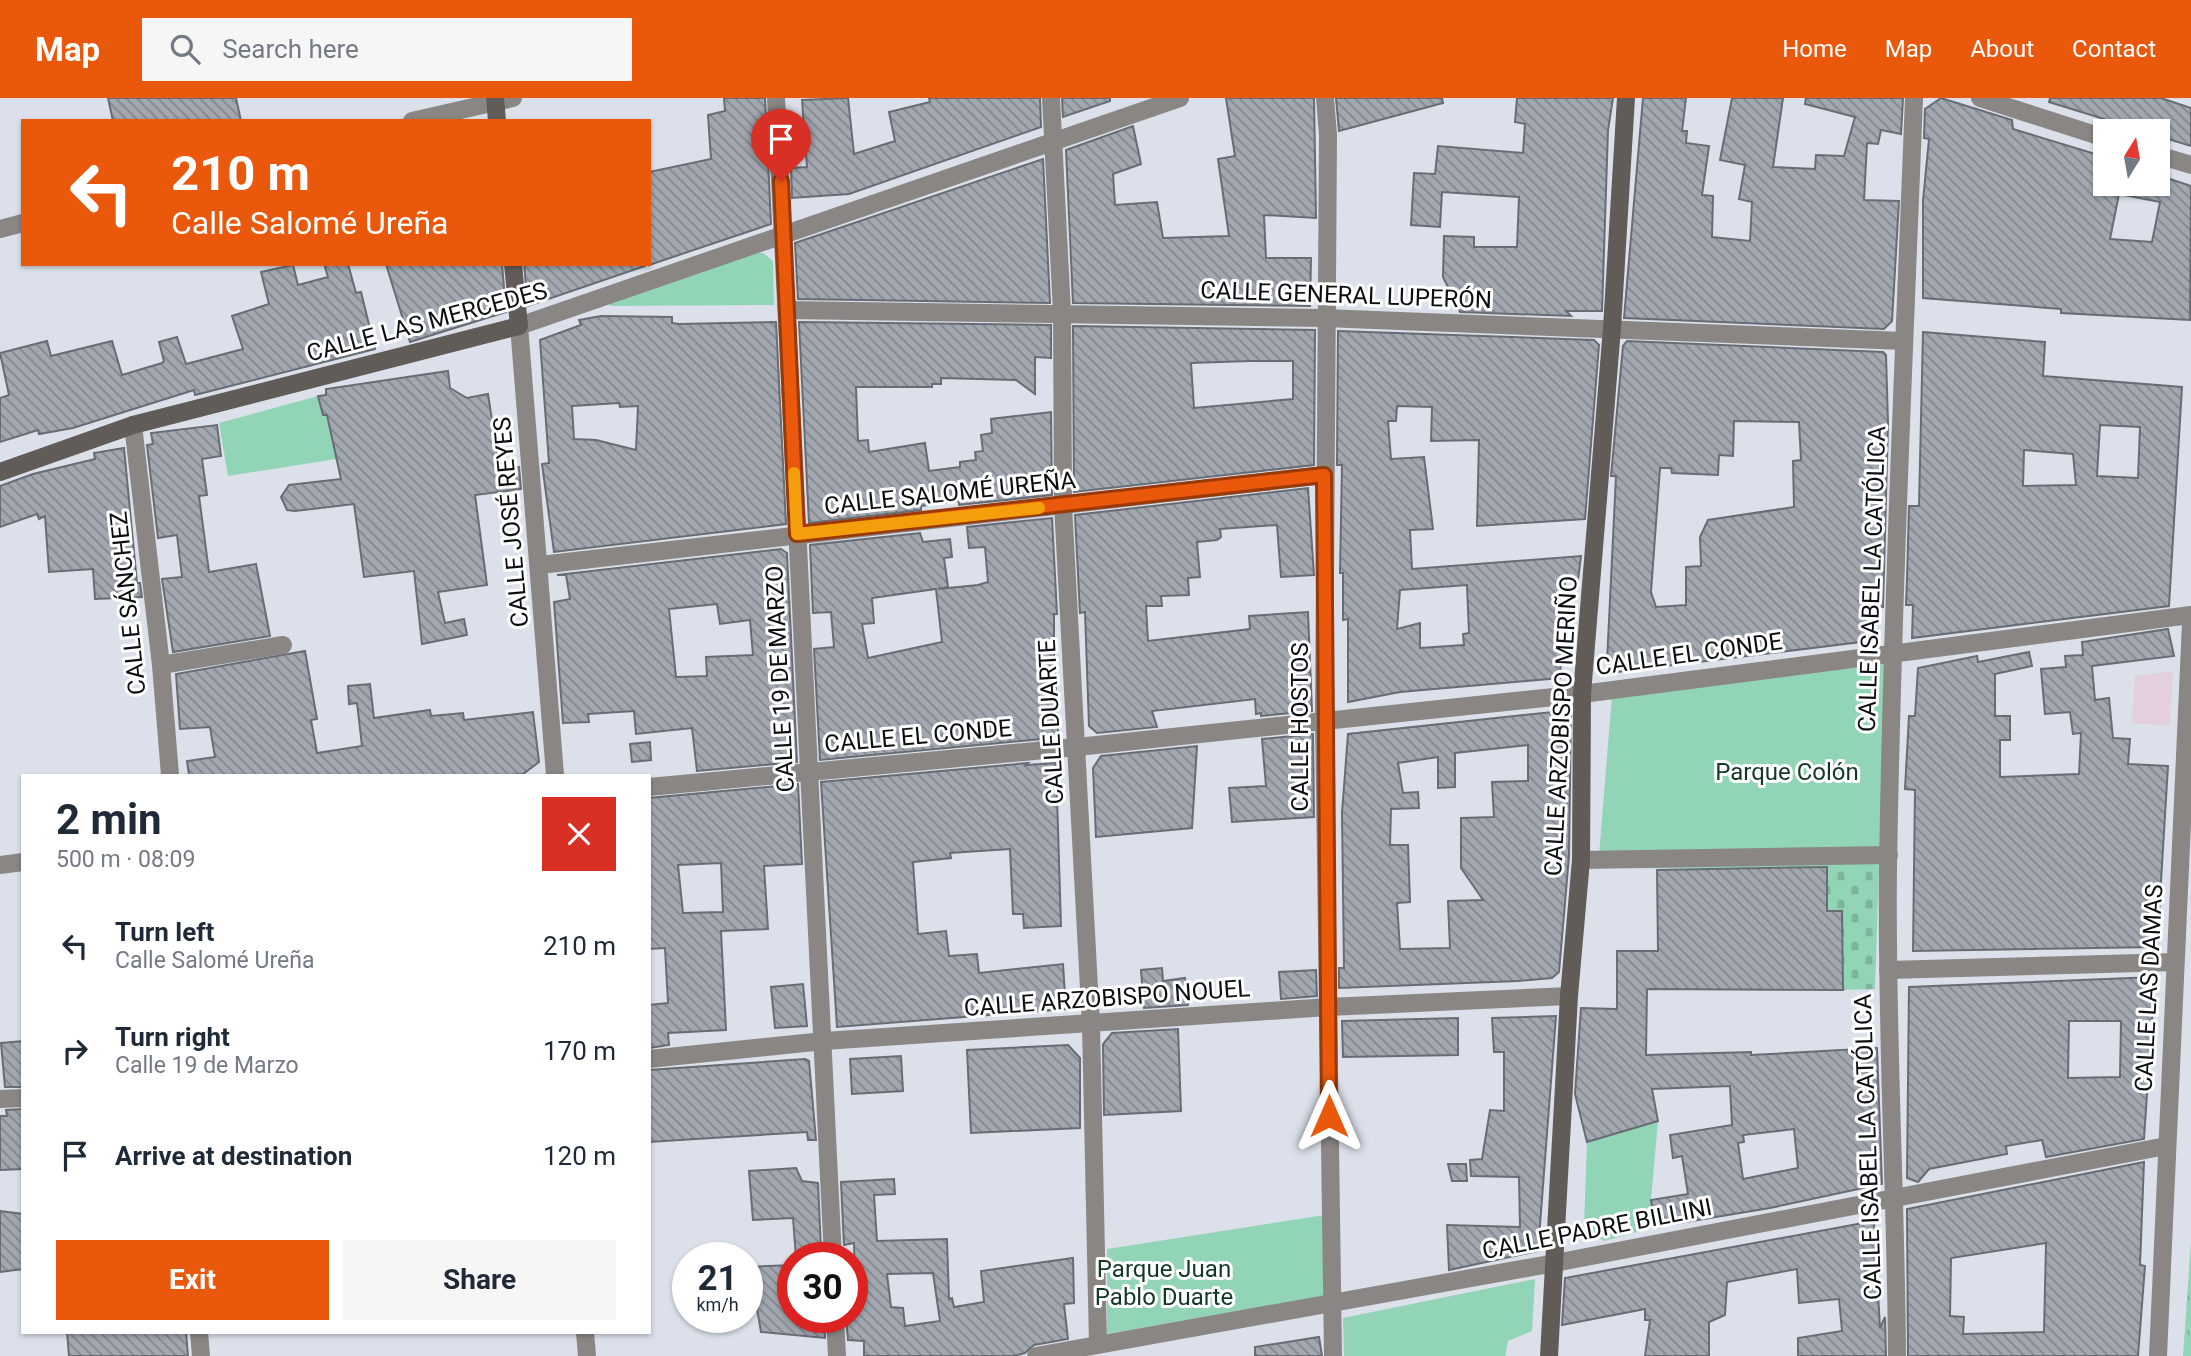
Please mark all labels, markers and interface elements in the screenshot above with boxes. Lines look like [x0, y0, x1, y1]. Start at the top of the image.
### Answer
search box [142, 18, 632, 81]
text: Map [35, 30, 100, 69]
icon: search [166, 30, 204, 68]
text: Search here [222, 34, 359, 64]
text: Home [1782, 35, 1847, 63]
text: Map [1885, 35, 1932, 63]
text: About [1970, 35, 2034, 63]
text: Contact [2072, 35, 2156, 63]
pin [751, 109, 811, 181]
north arrow [2093, 119, 2170, 196]
map controls [2093, 119, 2170, 196]
icon: arrive [762, 120, 800, 158]
text: 210 m [171, 145, 310, 202]
icon: left [56, 147, 147, 238]
text: Calle Salomé Ureña [171, 204, 448, 242]
street label: CALLE LAS MERCEDES [304, 276, 550, 368]
street label: CALLE GENERAL LUPERÓN [1200, 276, 1492, 314]
street label: CALLE JOSÉ REYES [488, 416, 534, 628]
street label: CALLE ISABEL LA CATÓLICA [1853, 425, 1891, 733]
street label: CALLE SALOMÉ UREÑA [823, 466, 1078, 520]
street label: CALLE SÁNCHEZ [104, 510, 152, 696]
street label: CALLE 19 DE MARZO [760, 565, 800, 793]
street label: CALLE ARZOBISPO MERIÑO [1539, 575, 1583, 877]
street label: CALLE EL CONDE [1594, 627, 1784, 681]
street label: CALLE DUARTE [1033, 639, 1069, 805]
street label: CALLE HOSTOS [1286, 642, 1314, 812]
street label: CALLE EL CONDE [823, 714, 1013, 758]
park label: Parque Colón [1715, 758, 1859, 786]
text: 2 min [56, 795, 162, 844]
button: close [542, 797, 616, 871]
text: 500 m · 08:09 [56, 846, 195, 873]
street label: CALLE LAS DAMAS [2130, 883, 2168, 1093]
text: Turn left [115, 917, 214, 947]
icon: left [56, 927, 94, 965]
text: 210 m [543, 931, 616, 961]
text: Calle Salomé Ureña [115, 947, 314, 974]
street label: CALLE ARZOBISPO NOUEL [963, 974, 1251, 1022]
street label: CALLE ISABEL LA CATÓLICA [1849, 993, 1887, 1301]
text: Turn right [115, 1022, 230, 1052]
icon: right [56, 1032, 94, 1070]
text: 170 m [543, 1036, 616, 1066]
text: Calle 19 de Marzo [115, 1052, 299, 1079]
position arrow [1292, 1079, 1366, 1153]
icon: arrive [56, 1137, 94, 1175]
text: Arrive at destination [115, 1141, 352, 1171]
text: 120 m [543, 1141, 616, 1171]
street label: CALLE PADRE BILLINI [1480, 1193, 1714, 1265]
button: Exit [56, 1240, 329, 1320]
button: Share [343, 1240, 616, 1320]
speed limit sign: 30 [777, 1242, 868, 1333]
park label: Parque Juan Pablo Duarte [1095, 1255, 1233, 1311]
text: 21 [697, 1258, 738, 1299]
text: km/h [696, 1294, 739, 1315]

